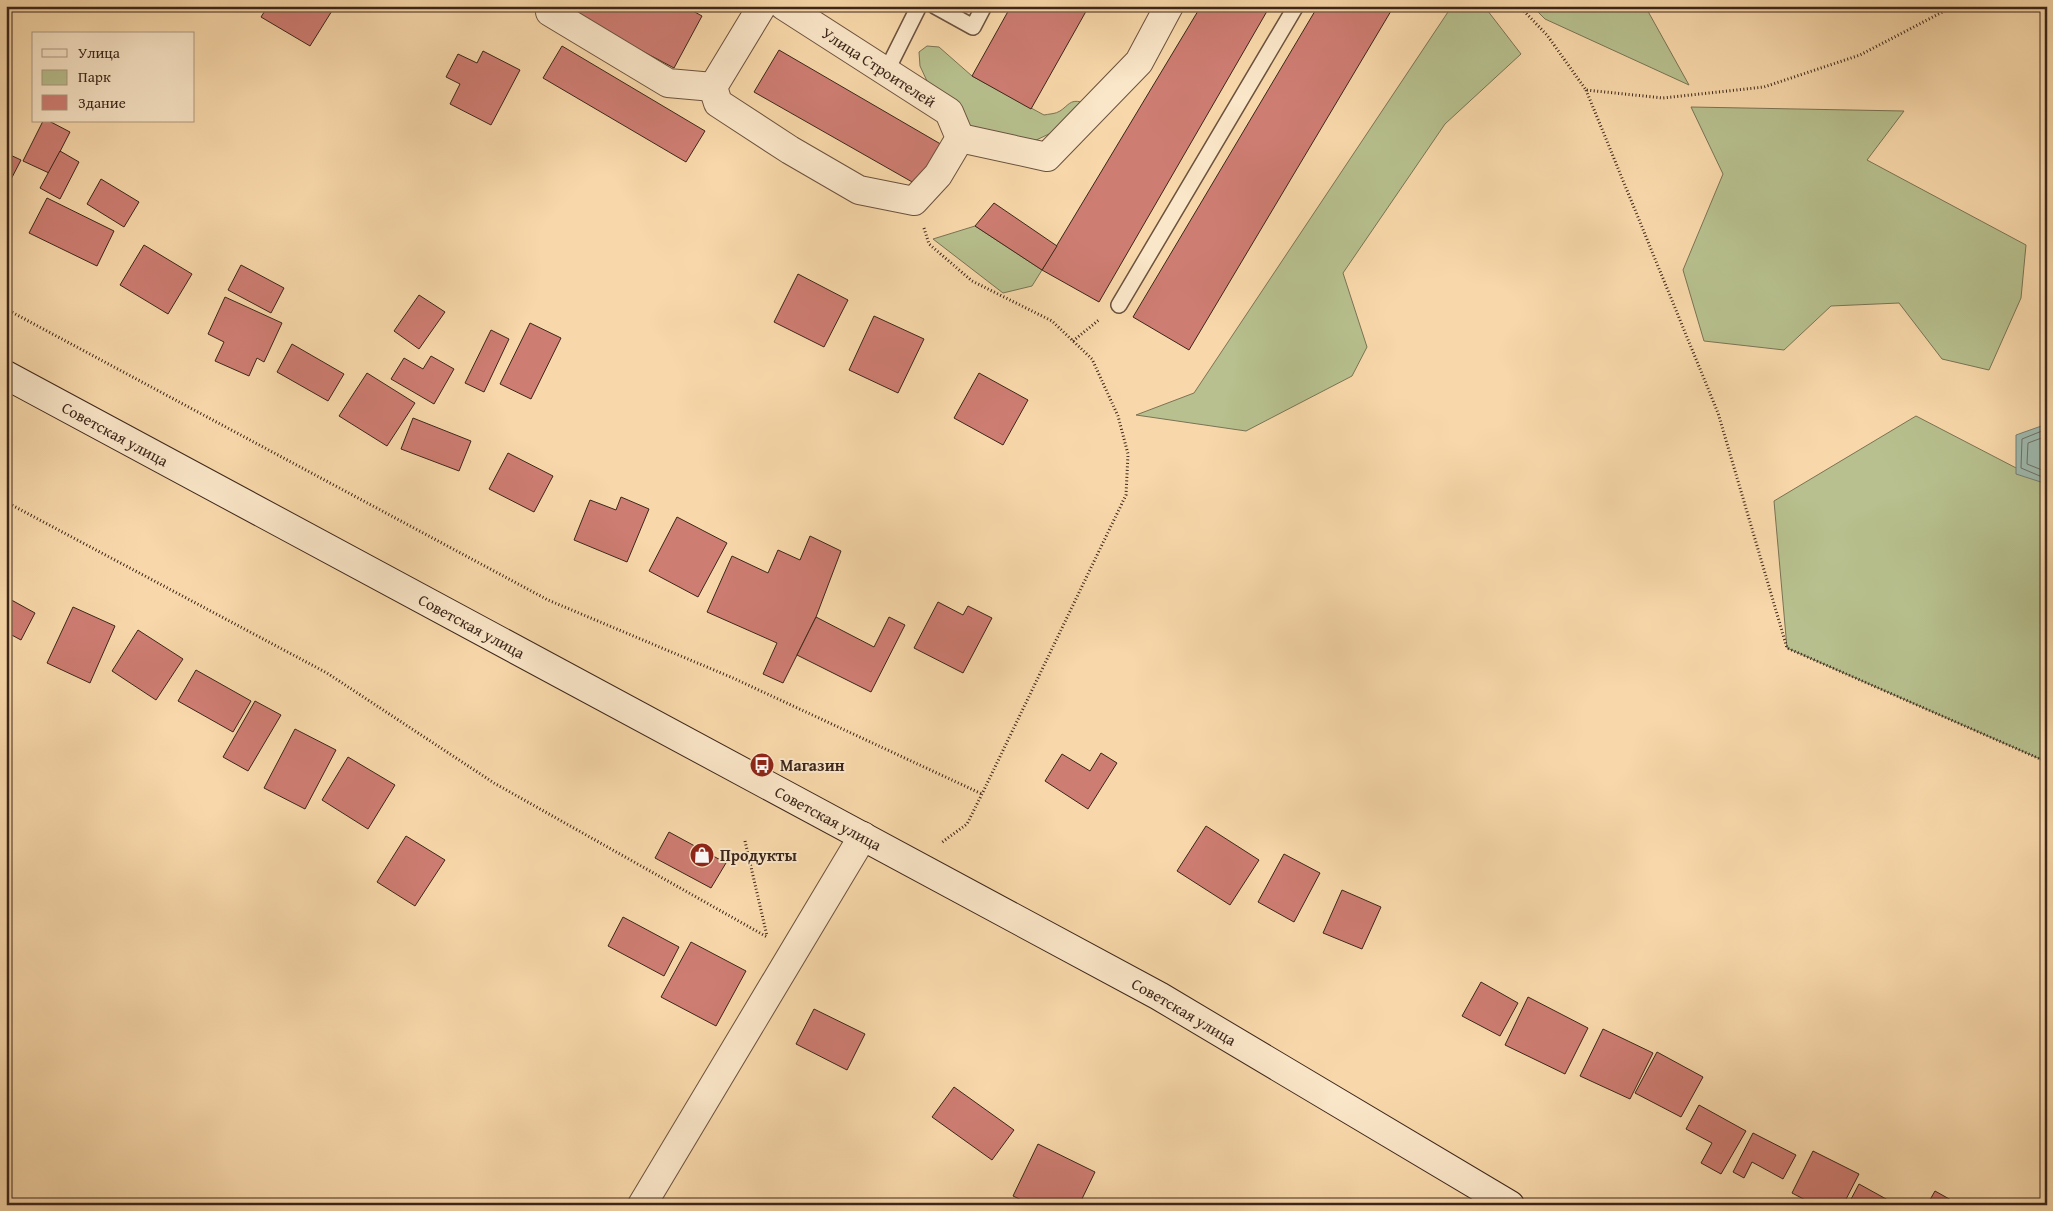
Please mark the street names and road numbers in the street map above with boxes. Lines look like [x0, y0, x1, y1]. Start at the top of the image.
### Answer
street label: Улица Строителей [817, 21, 941, 113]
street label: Советская улица [58, 395, 173, 472]
street label: Советская улица [414, 587, 530, 665]
street label: Советская улица [771, 779, 886, 857]
street label: Советская улица [1127, 971, 1241, 1052]

